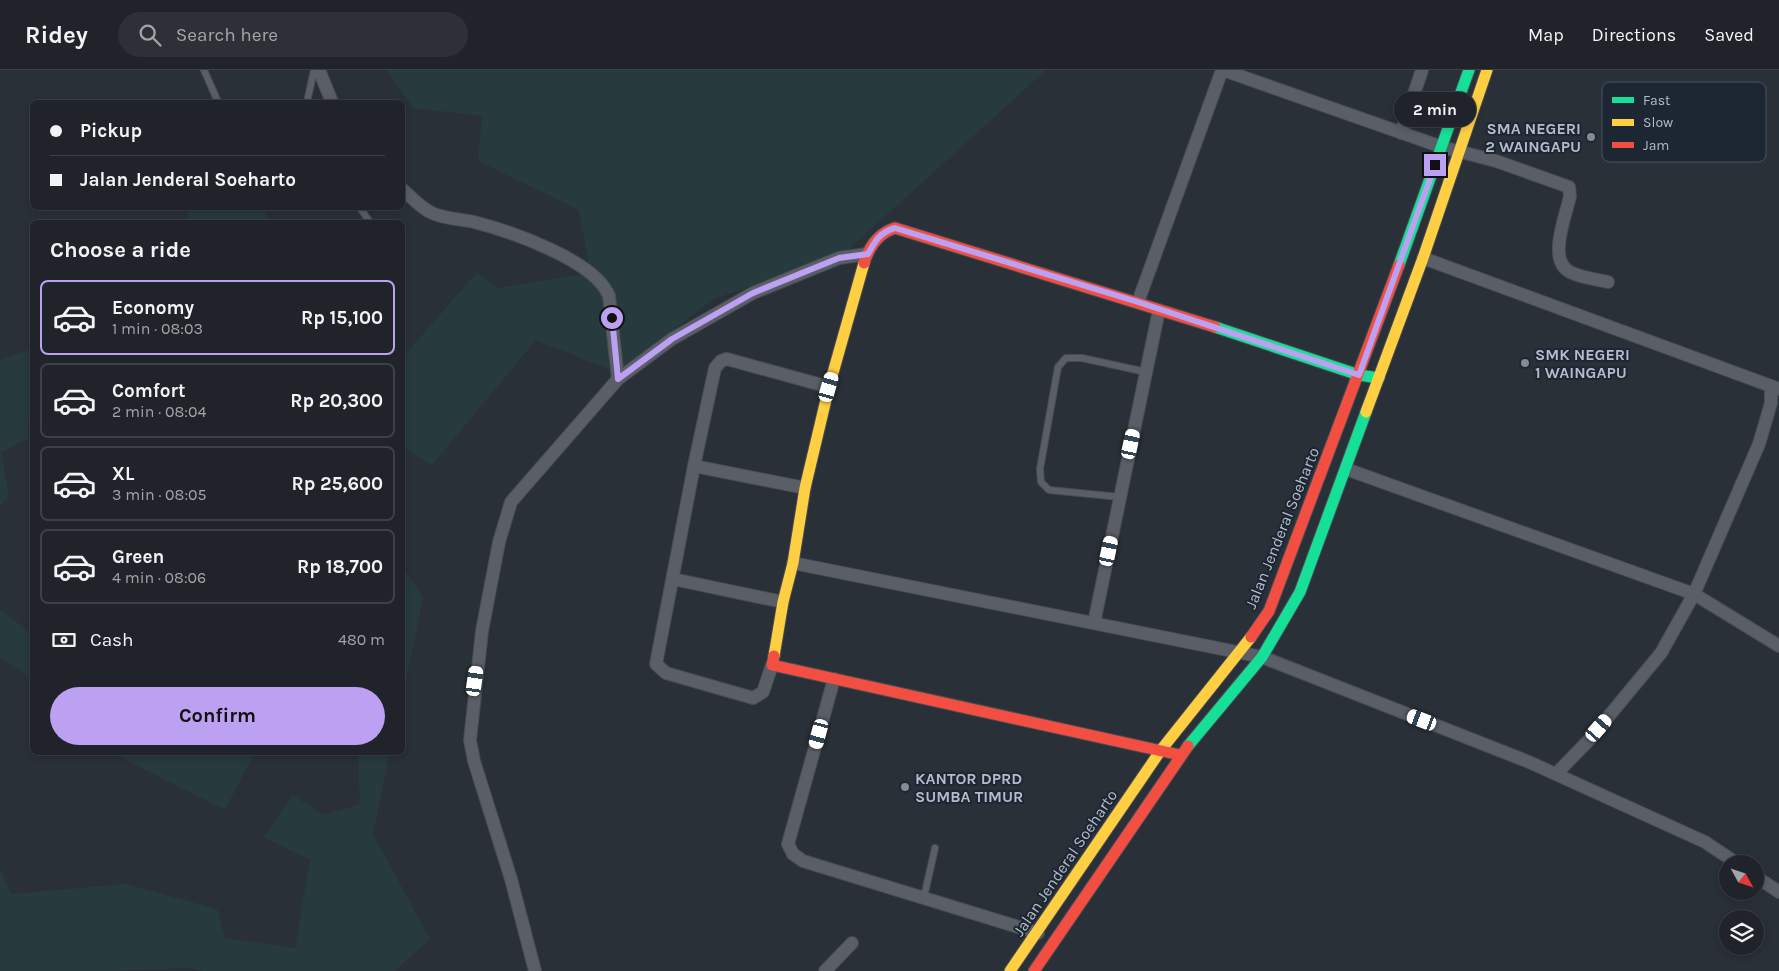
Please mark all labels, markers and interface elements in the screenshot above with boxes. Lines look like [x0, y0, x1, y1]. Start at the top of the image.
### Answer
search box [118, 12, 468, 57]
text: Ridey [25, 21, 88, 49]
icon: search [136, 21, 164, 49]
text: Search here [176, 24, 278, 46]
text: Map [1528, 24, 1564, 46]
text: Directions [1592, 24, 1676, 46]
text: Saved [1704, 24, 1754, 46]
legend [1602, 82, 1766, 162]
callout: 2 min [1394, 92, 1476, 128]
text: Fast [1643, 92, 1670, 109]
text: 2 min [1413, 100, 1457, 119]
text: Slow [1643, 114, 1673, 131]
place label: SMA NEGERI 2 WAINGAPU [1485, 119, 1581, 156]
text: Pickup [80, 120, 142, 142]
marker: SMA NEGERI 2 WAINGAPU [1585, 131, 1597, 143]
text: Jam [1643, 137, 1669, 154]
route end [1424, 154, 1446, 176]
text: Jalan Jenderal Soeharto [80, 169, 296, 191]
text: Choose a ride [50, 237, 191, 263]
icon: car [52, 295, 97, 340]
text: Economy [112, 297, 194, 319]
text: Rp 15,100 [301, 307, 383, 329]
route start [601, 307, 623, 329]
text: 1 min · 08:03 [112, 319, 203, 338]
place label: SMK NEGERI 1 WAINGAPU [1535, 345, 1630, 382]
marker: SMK NEGERI 1 WAINGAPU [1519, 357, 1531, 369]
car [817, 371, 840, 403]
icon: car [52, 378, 97, 423]
text: Comfort [112, 380, 186, 402]
text: Rp 20,300 [290, 390, 383, 412]
text: 2 min · 08:04 [112, 402, 206, 421]
car [1120, 428, 1141, 460]
street label: Jalan Jenderal Soeharto [1241, 444, 1323, 612]
icon: car [52, 461, 97, 506]
text: XL [112, 463, 134, 485]
text: Rp 25,600 [291, 473, 383, 495]
text: 3 min · 08:05 [112, 485, 207, 504]
car [1098, 535, 1119, 567]
icon: car [52, 544, 97, 589]
text: Green [112, 546, 164, 568]
text: Rp 18,700 [297, 556, 383, 578]
text: 4 min · 08:06 [112, 568, 206, 587]
icon: cash [50, 626, 78, 654]
text: Cash [90, 629, 134, 651]
text: 480 m [338, 630, 385, 649]
car [465, 665, 484, 697]
button: Confirm [50, 687, 385, 745]
car [1405, 708, 1438, 732]
car [1583, 712, 1614, 744]
car [807, 718, 830, 750]
place label: KANTOR DPRD SUMBA TIMUR [915, 769, 1023, 806]
marker: KANTOR DPRD SUMBA TIMUR [899, 781, 911, 793]
street label: Jalan Jenderal Soeharto [1009, 786, 1121, 940]
north arrow [1719, 855, 1764, 900]
map controls [1719, 855, 1764, 955]
button: layers [1719, 910, 1764, 955]

